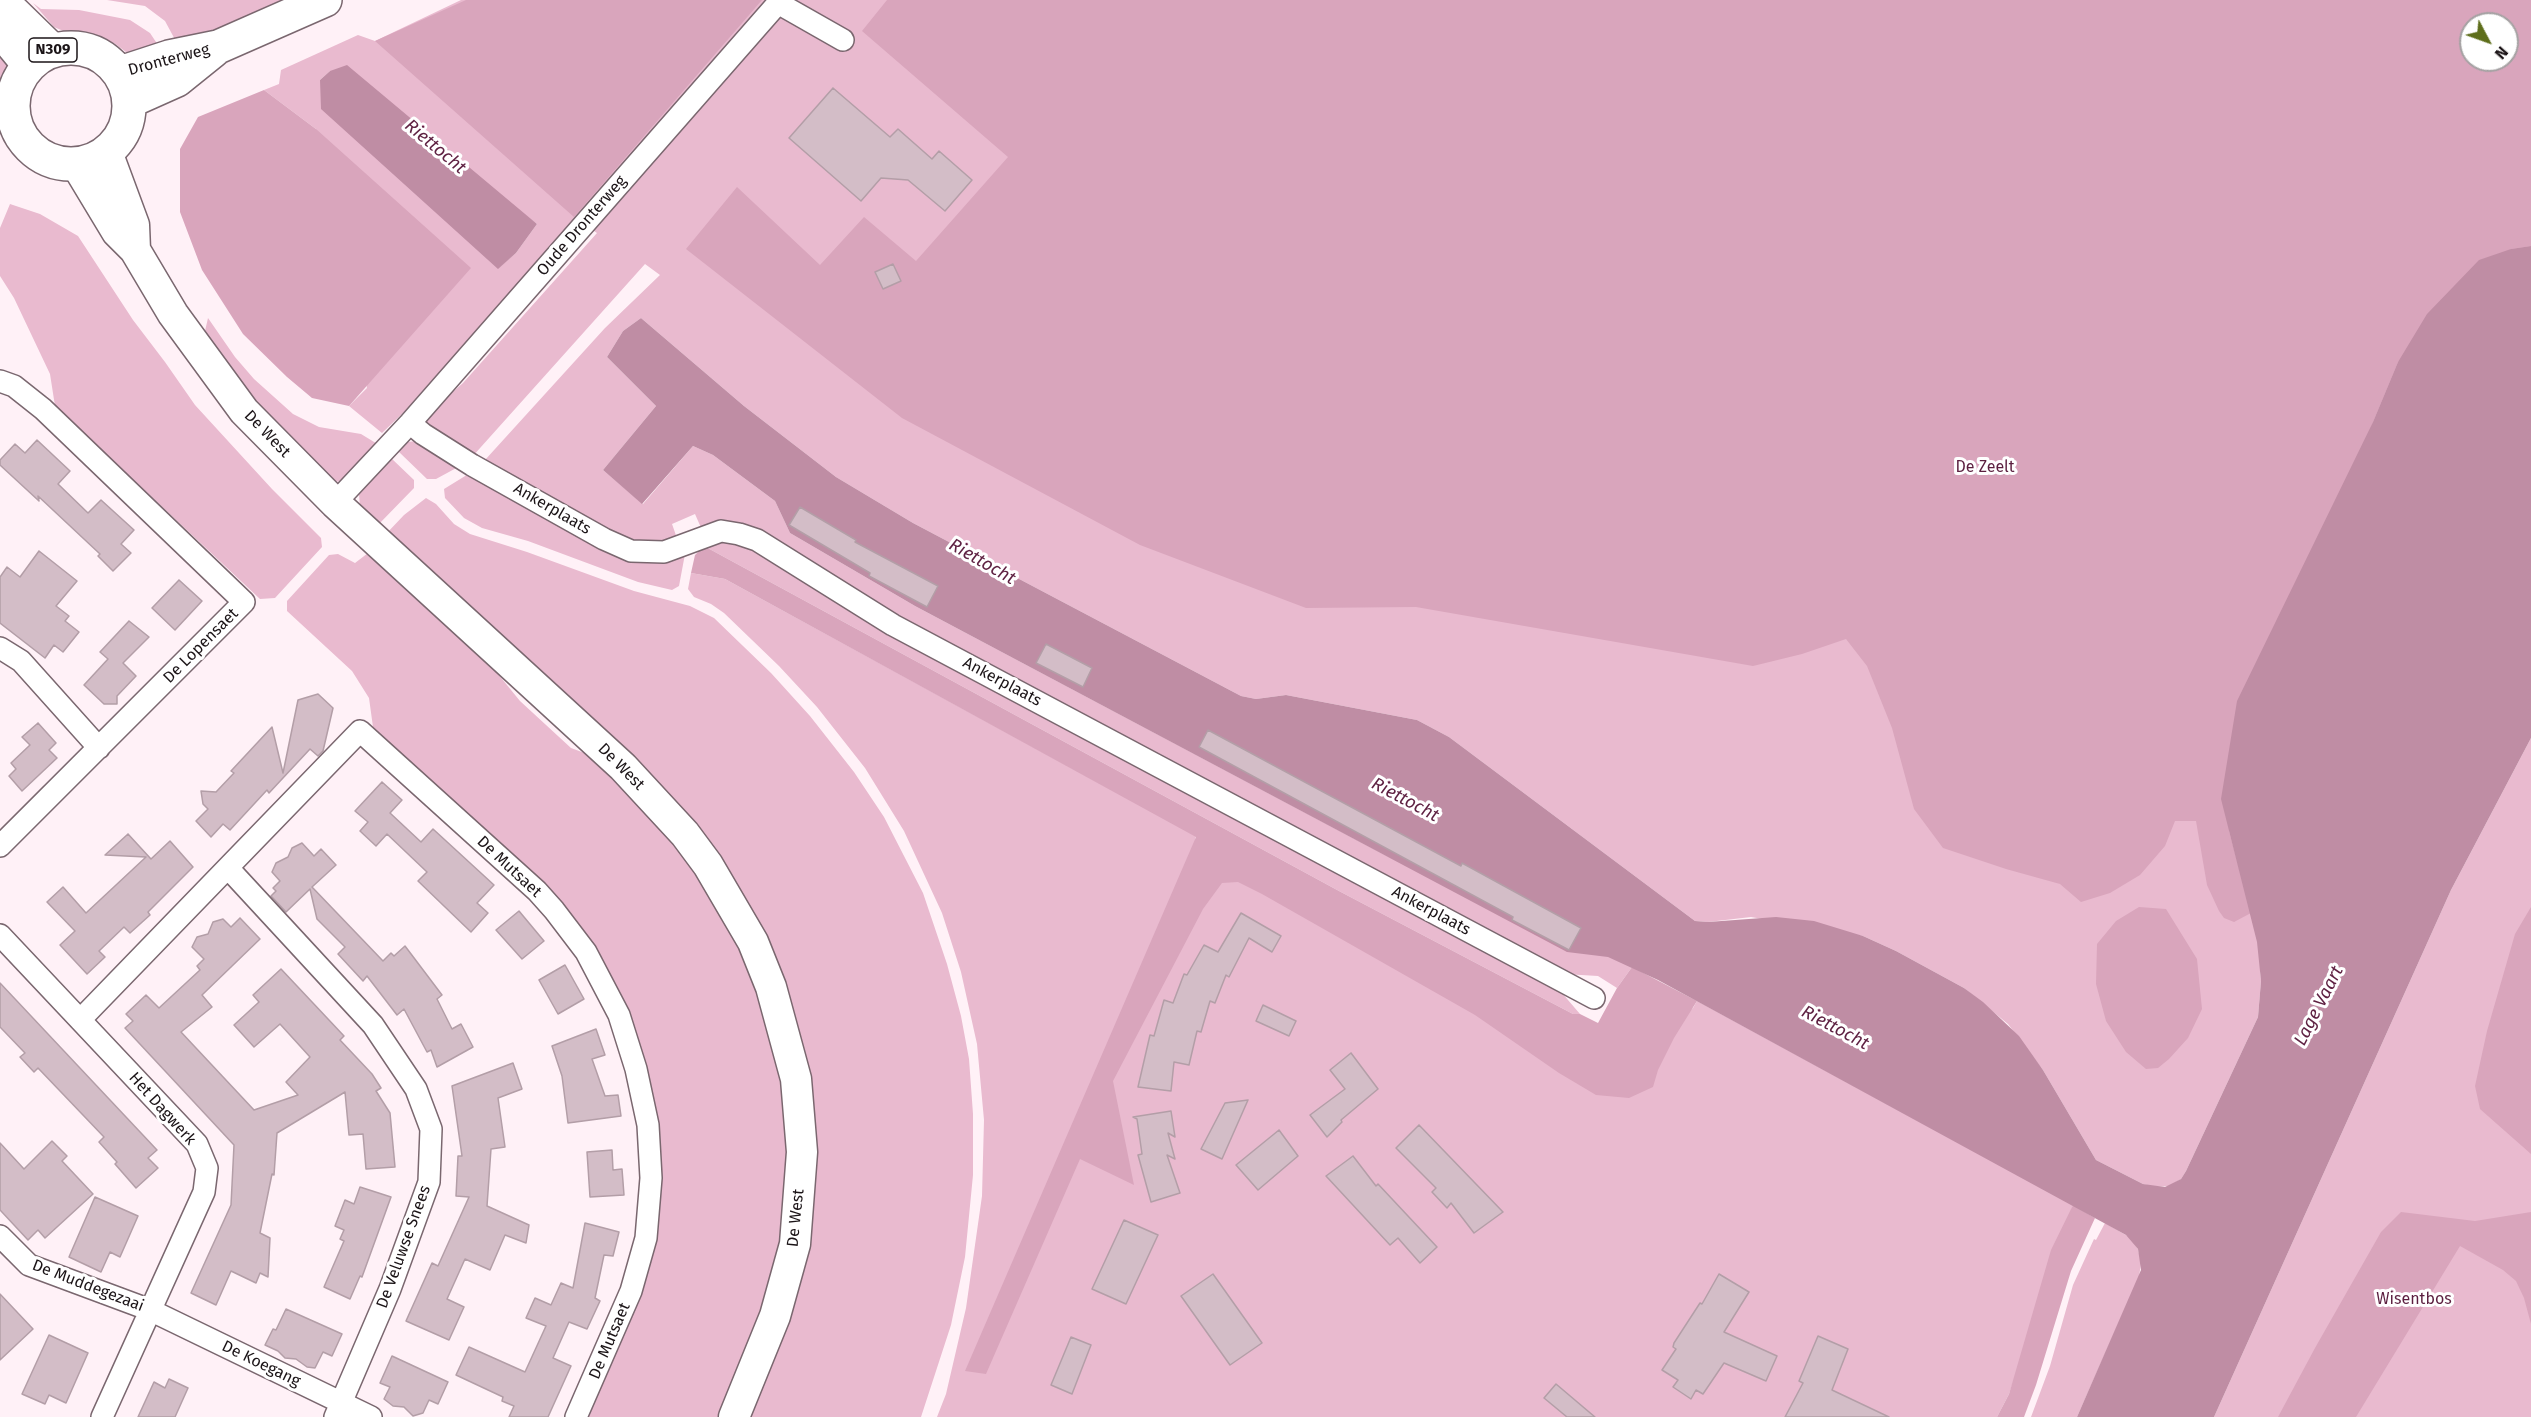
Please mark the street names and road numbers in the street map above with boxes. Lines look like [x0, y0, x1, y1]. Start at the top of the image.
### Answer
road number: N309 [29, 38, 77, 62]
street label: Dronterweg [126, 40, 212, 80]
street label: Oude Dronterweg [533, 172, 631, 280]
street label: De West [240, 406, 294, 462]
street label: Ankerplaats [510, 479, 594, 539]
street label: De Lopensaet [159, 604, 243, 688]
street label: Ankerplaats [959, 653, 1045, 711]
street label: De West [594, 740, 648, 794]
street label: De Mutsaet [473, 832, 545, 902]
street label: Ankerplaats [1388, 882, 1474, 940]
street label: Het Dagwerk [124, 1069, 200, 1149]
street label: De Veluwse Snees [373, 1183, 435, 1311]
street label: De West [783, 1188, 809, 1248]
street label: De Muddegezaai [29, 1256, 147, 1316]
street label: De Mutsaet [585, 1300, 635, 1382]
street label: De Koegang [219, 1337, 303, 1391]

